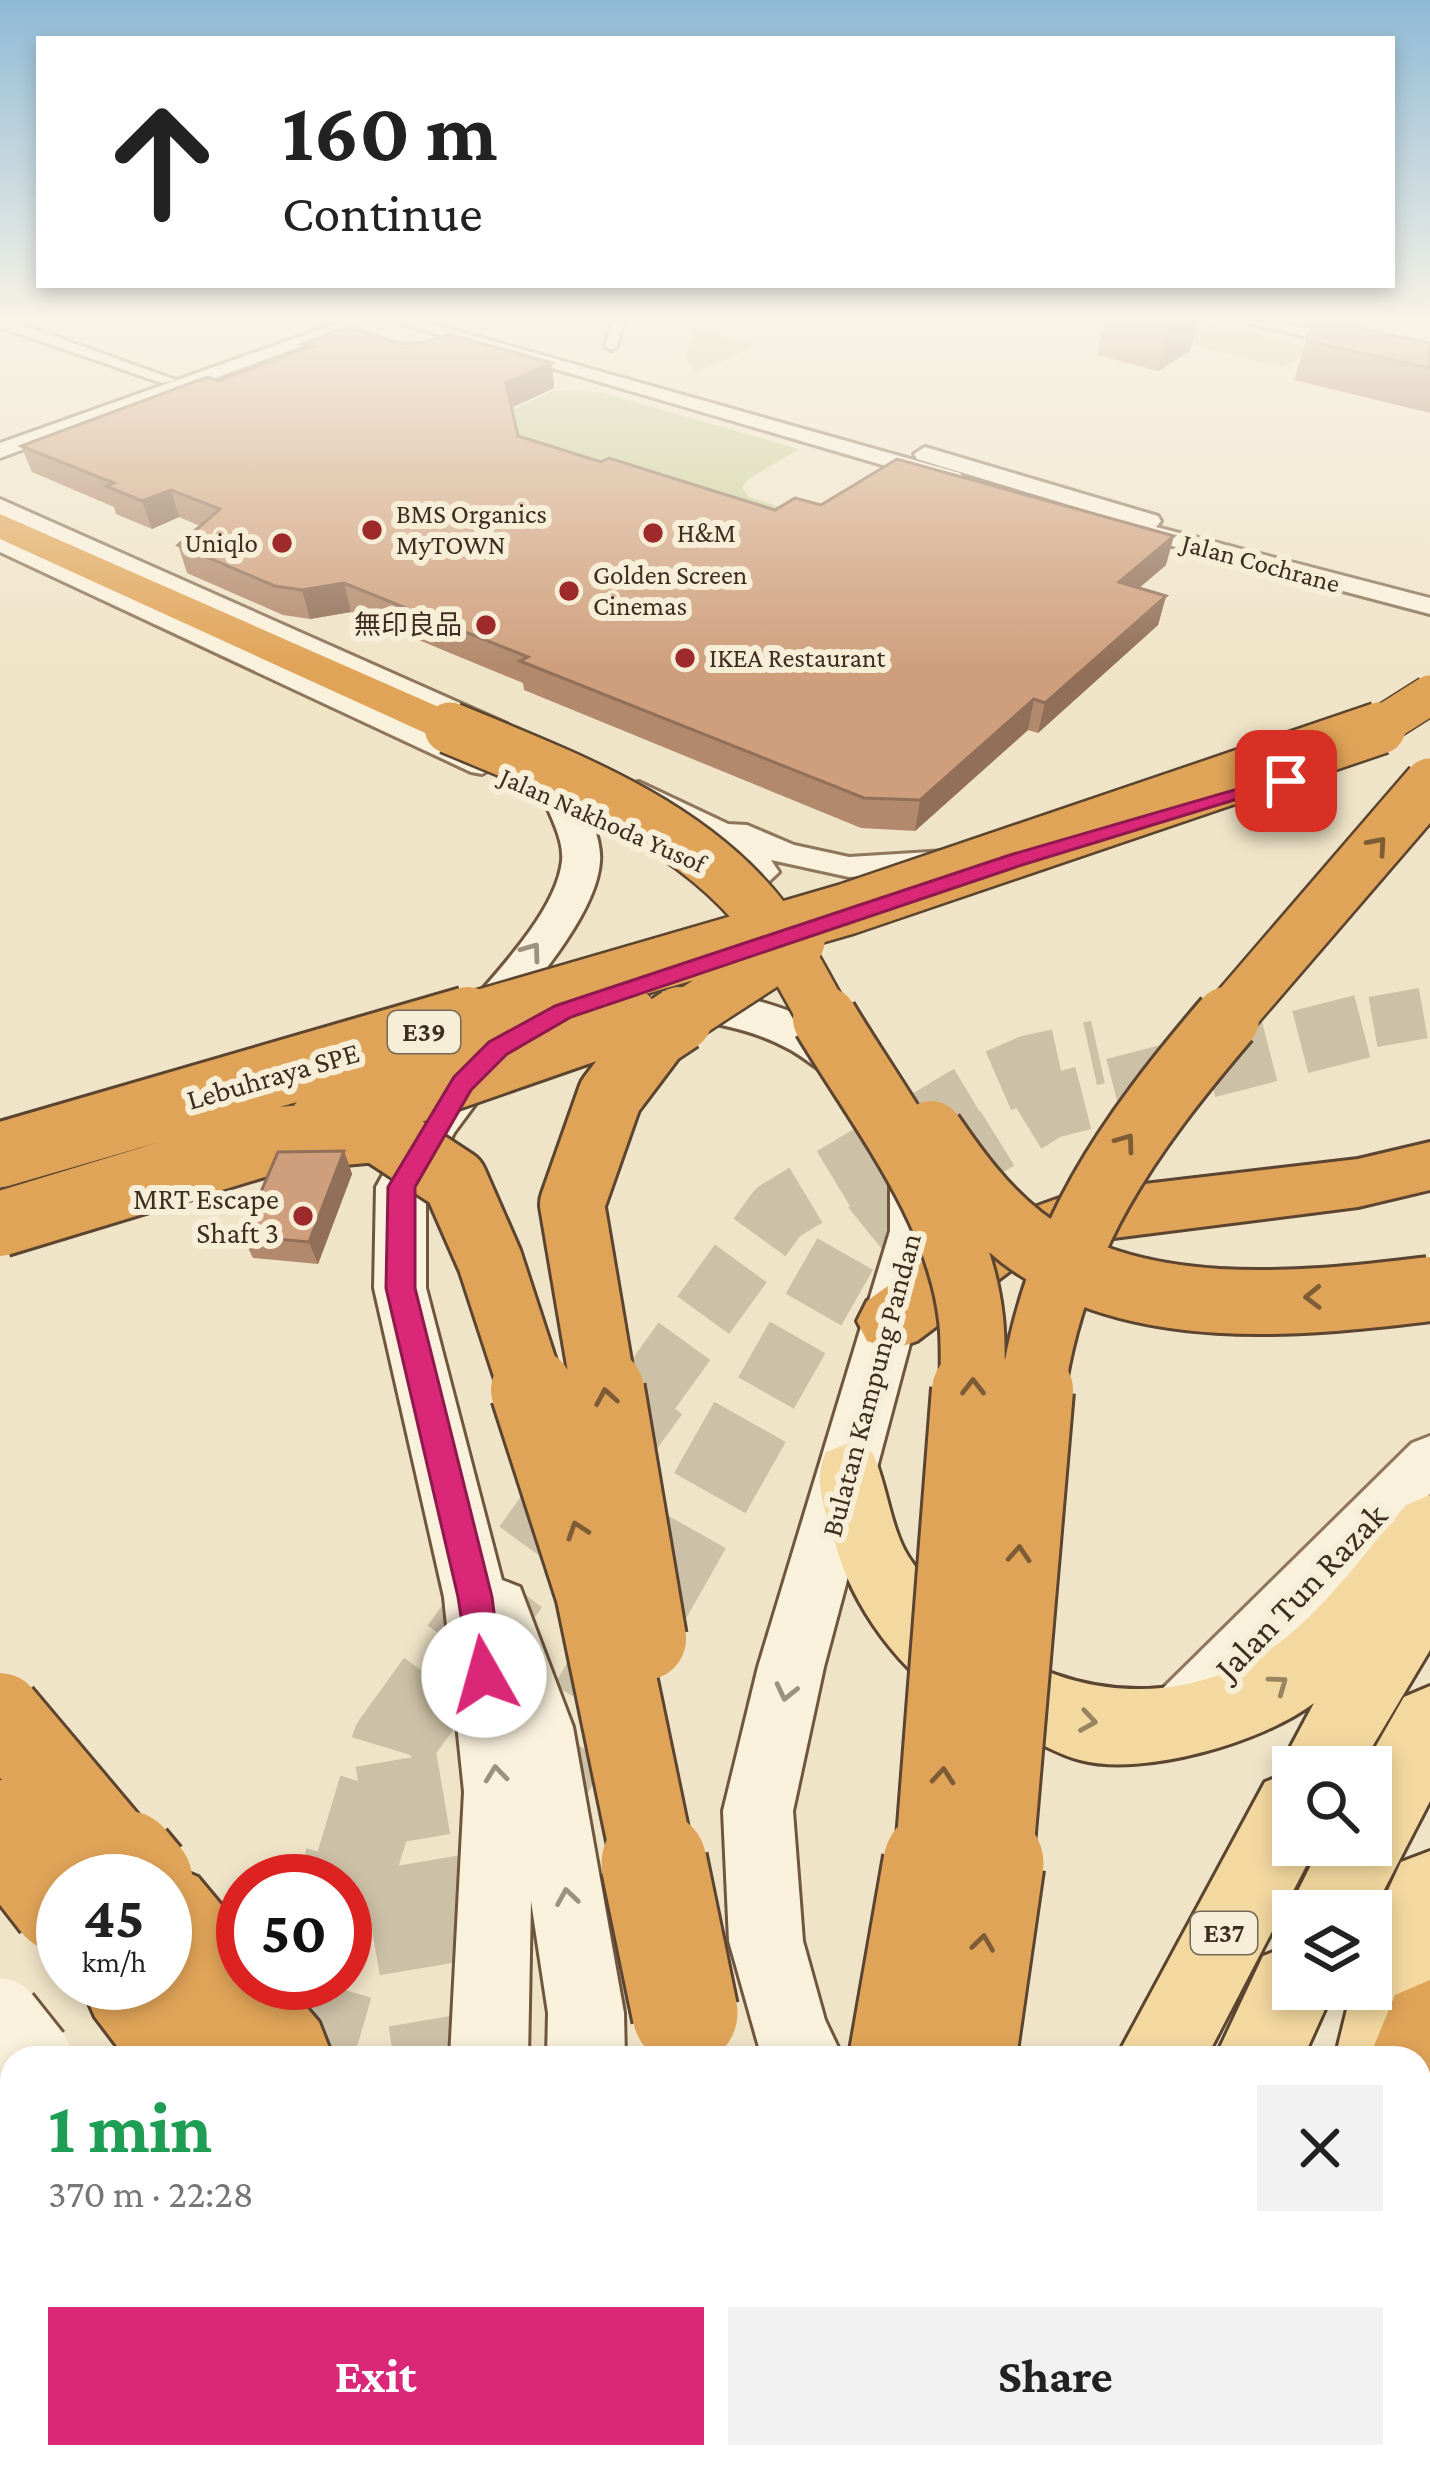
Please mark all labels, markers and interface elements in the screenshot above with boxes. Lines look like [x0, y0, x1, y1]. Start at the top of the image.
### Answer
icon: ahead [84, 84, 240, 240]
text: 160 m [282, 85, 498, 178]
text: Continue [282, 183, 483, 243]
place label: BMS Organics MyTOWN [396, 499, 547, 560]
marker: BMS Organics MyTOWN [359, 517, 385, 543]
place label: H&M [677, 518, 736, 548]
marker: H&M [640, 520, 666, 546]
street label: Jalan Cochrane [1176, 527, 1343, 598]
place label: Uniqlo [185, 528, 258, 558]
marker: Uniqlo [269, 530, 295, 556]
place label: Golden Screen Cinemas [593, 560, 747, 621]
marker: Golden Screen Cinemas [556, 578, 582, 604]
place label: 無印良品 [354, 610, 462, 640]
marker: 無印良品 [473, 612, 499, 638]
place label: IKEA Restaurant [709, 643, 887, 673]
marker: IKEA Restaurant [672, 645, 698, 671]
pin [1235, 730, 1337, 832]
icon: arrive [1253, 748, 1319, 814]
street label: Jalan Nakhoda Yusof [493, 760, 712, 880]
one-way arrow [1363, 836, 1385, 858]
one-way arrow [518, 942, 540, 964]
road number: E39 [388, 1011, 460, 1053]
street label: Lebuhraya SPE [183, 1035, 363, 1117]
one-way arrow [1111, 1134, 1133, 1155]
place label: MRT Escape Shaft 3 [133, 1182, 279, 1249]
marker: MRT Escape Shaft 3 [290, 1203, 316, 1229]
street label: Bulatan Kampung Pandan [814, 1230, 928, 1540]
one-way arrow [1303, 1284, 1322, 1310]
one-way arrow [960, 1377, 986, 1396]
one-way arrow [594, 1388, 619, 1408]
street label: Jalan Tun Razak [1205, 1495, 1395, 1690]
one-way arrow [566, 1520, 591, 1541]
one-way arrow [1005, 1544, 1031, 1563]
position arrow [421, 1612, 547, 1738]
one-way arrow [1266, 1676, 1287, 1698]
one-way arrow [774, 1681, 799, 1701]
one-way arrow [1078, 1707, 1098, 1732]
map controls [1272, 1746, 1392, 2010]
button: search [1272, 1746, 1392, 1866]
one-way arrow [484, 1764, 510, 1783]
one-way arrow [930, 1766, 956, 1785]
speed limit sign: 50 [216, 1854, 372, 2010]
text: 45 [83, 1883, 145, 1950]
one-way arrow [556, 1888, 581, 1908]
button: layers [1272, 1890, 1392, 2010]
road number: E37 [1191, 1912, 1257, 1954]
one-way arrow [969, 1933, 995, 1952]
text: km/h [82, 1945, 146, 1978]
button: close [1257, 2085, 1383, 2211]
text: 1 min [48, 2087, 212, 2167]
text: 370 m · 22:28 [48, 2172, 254, 2215]
button: Exit [48, 2307, 704, 2445]
button: Share [728, 2307, 1383, 2445]

